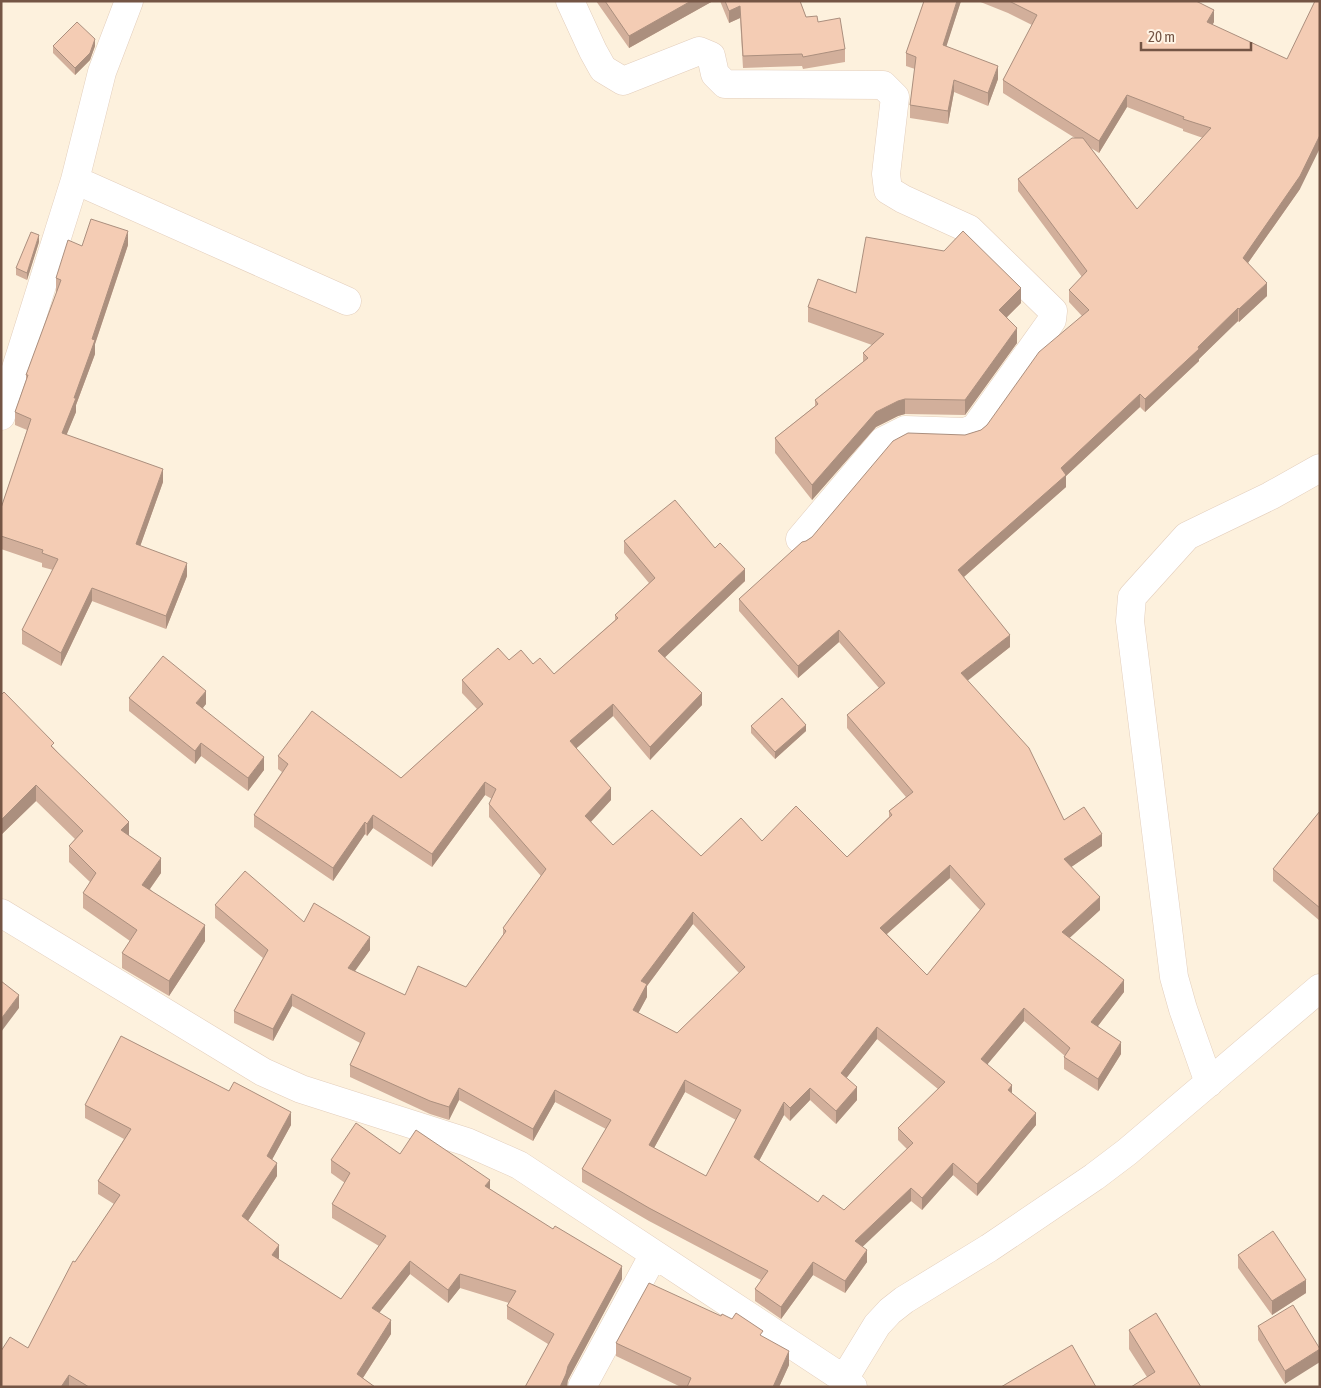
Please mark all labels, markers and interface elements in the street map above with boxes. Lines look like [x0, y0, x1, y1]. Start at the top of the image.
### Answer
scale bar [1141, 20, 1251, 52]
text: 20 m [1148, 28, 1175, 45]

